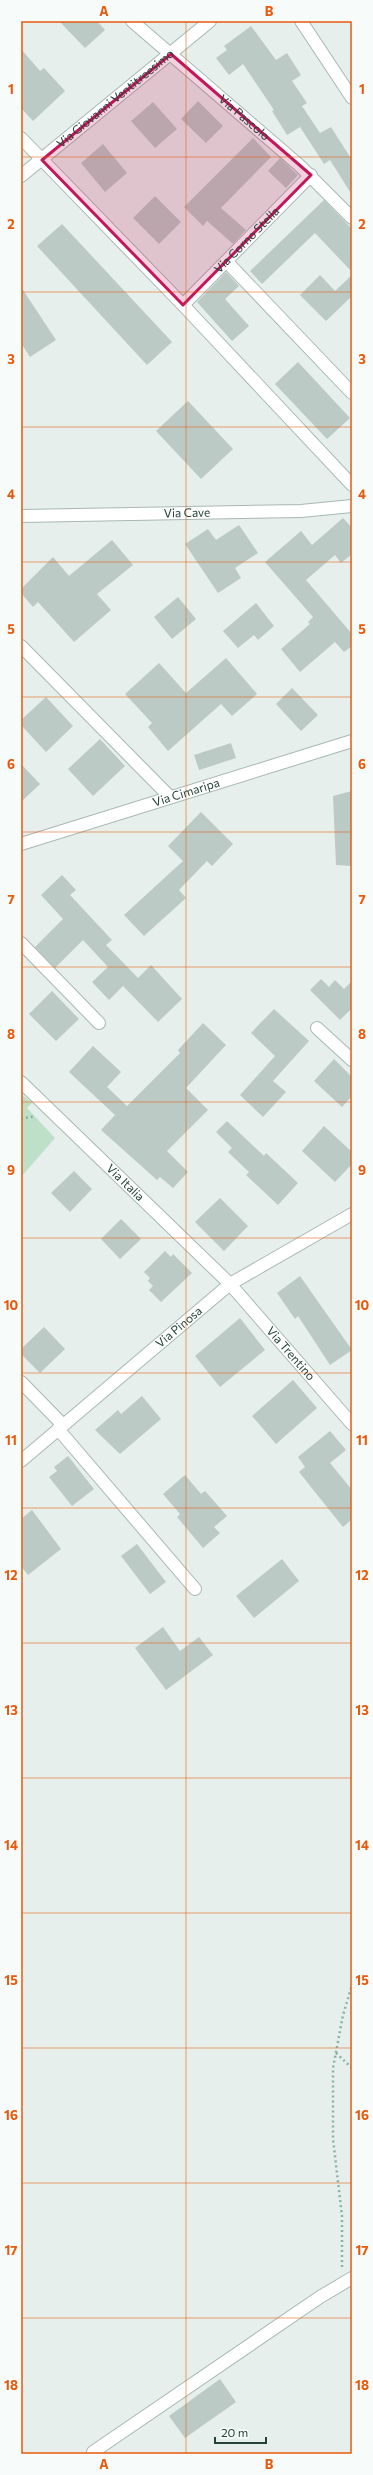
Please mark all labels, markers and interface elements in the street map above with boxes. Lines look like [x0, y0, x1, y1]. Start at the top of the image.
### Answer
text: A [99, 3, 109, 19]
text: B [265, 3, 274, 19]
street label: Via Giovanni Ventitreesimo [53, 46, 176, 150]
text: 1 [8, 81, 14, 97]
text: 1 [359, 81, 365, 97]
street label: Via Pascolo [216, 91, 273, 143]
street label: Via Corno Stella [211, 204, 282, 275]
text: 2 [7, 216, 15, 232]
text: 2 [358, 216, 366, 232]
text: 3 [7, 351, 15, 367]
text: 3 [358, 351, 366, 367]
text: 4 [7, 486, 15, 502]
text: 4 [358, 486, 366, 502]
street label: Via Cave [164, 505, 210, 519]
text: 5 [7, 621, 15, 637]
text: 5 [358, 621, 366, 637]
text: 6 [7, 756, 15, 772]
text: 6 [358, 756, 366, 772]
street label: Via Cimaripa [151, 775, 221, 809]
text: 7 [7, 891, 15, 907]
text: 7 [358, 891, 366, 907]
text: 8 [7, 1026, 15, 1042]
text: 8 [358, 1026, 366, 1042]
street label: Via Italia [104, 1161, 148, 1203]
text: 9 [7, 1162, 15, 1178]
text: 9 [358, 1162, 366, 1178]
text: 10 [4, 1297, 19, 1313]
text: 10 [355, 1297, 370, 1313]
street label: Via Pinosa [152, 1303, 204, 1350]
street label: Via Trentino [264, 1323, 319, 1383]
text: 11 [5, 1432, 17, 1448]
text: 11 [356, 1432, 368, 1448]
text: 12 [4, 1567, 18, 1583]
text: 12 [355, 1567, 369, 1583]
text: 13 [4, 1702, 18, 1718]
text: 13 [355, 1702, 369, 1718]
text: 14 [4, 1837, 18, 1853]
text: 14 [355, 1837, 369, 1853]
text: 15 [4, 1972, 18, 1988]
text: 15 [355, 1972, 369, 1988]
text: 16 [4, 2107, 18, 2123]
text: 16 [355, 2107, 369, 2123]
text: 17 [4, 2242, 18, 2258]
text: 17 [355, 2242, 369, 2258]
text: 18 [4, 2377, 18, 2393]
text: 18 [355, 2377, 369, 2393]
scale bar [215, 2419, 266, 2445]
text: 20 m [221, 2425, 248, 2439]
text: A [99, 2456, 109, 2472]
text: B [265, 2456, 274, 2472]

